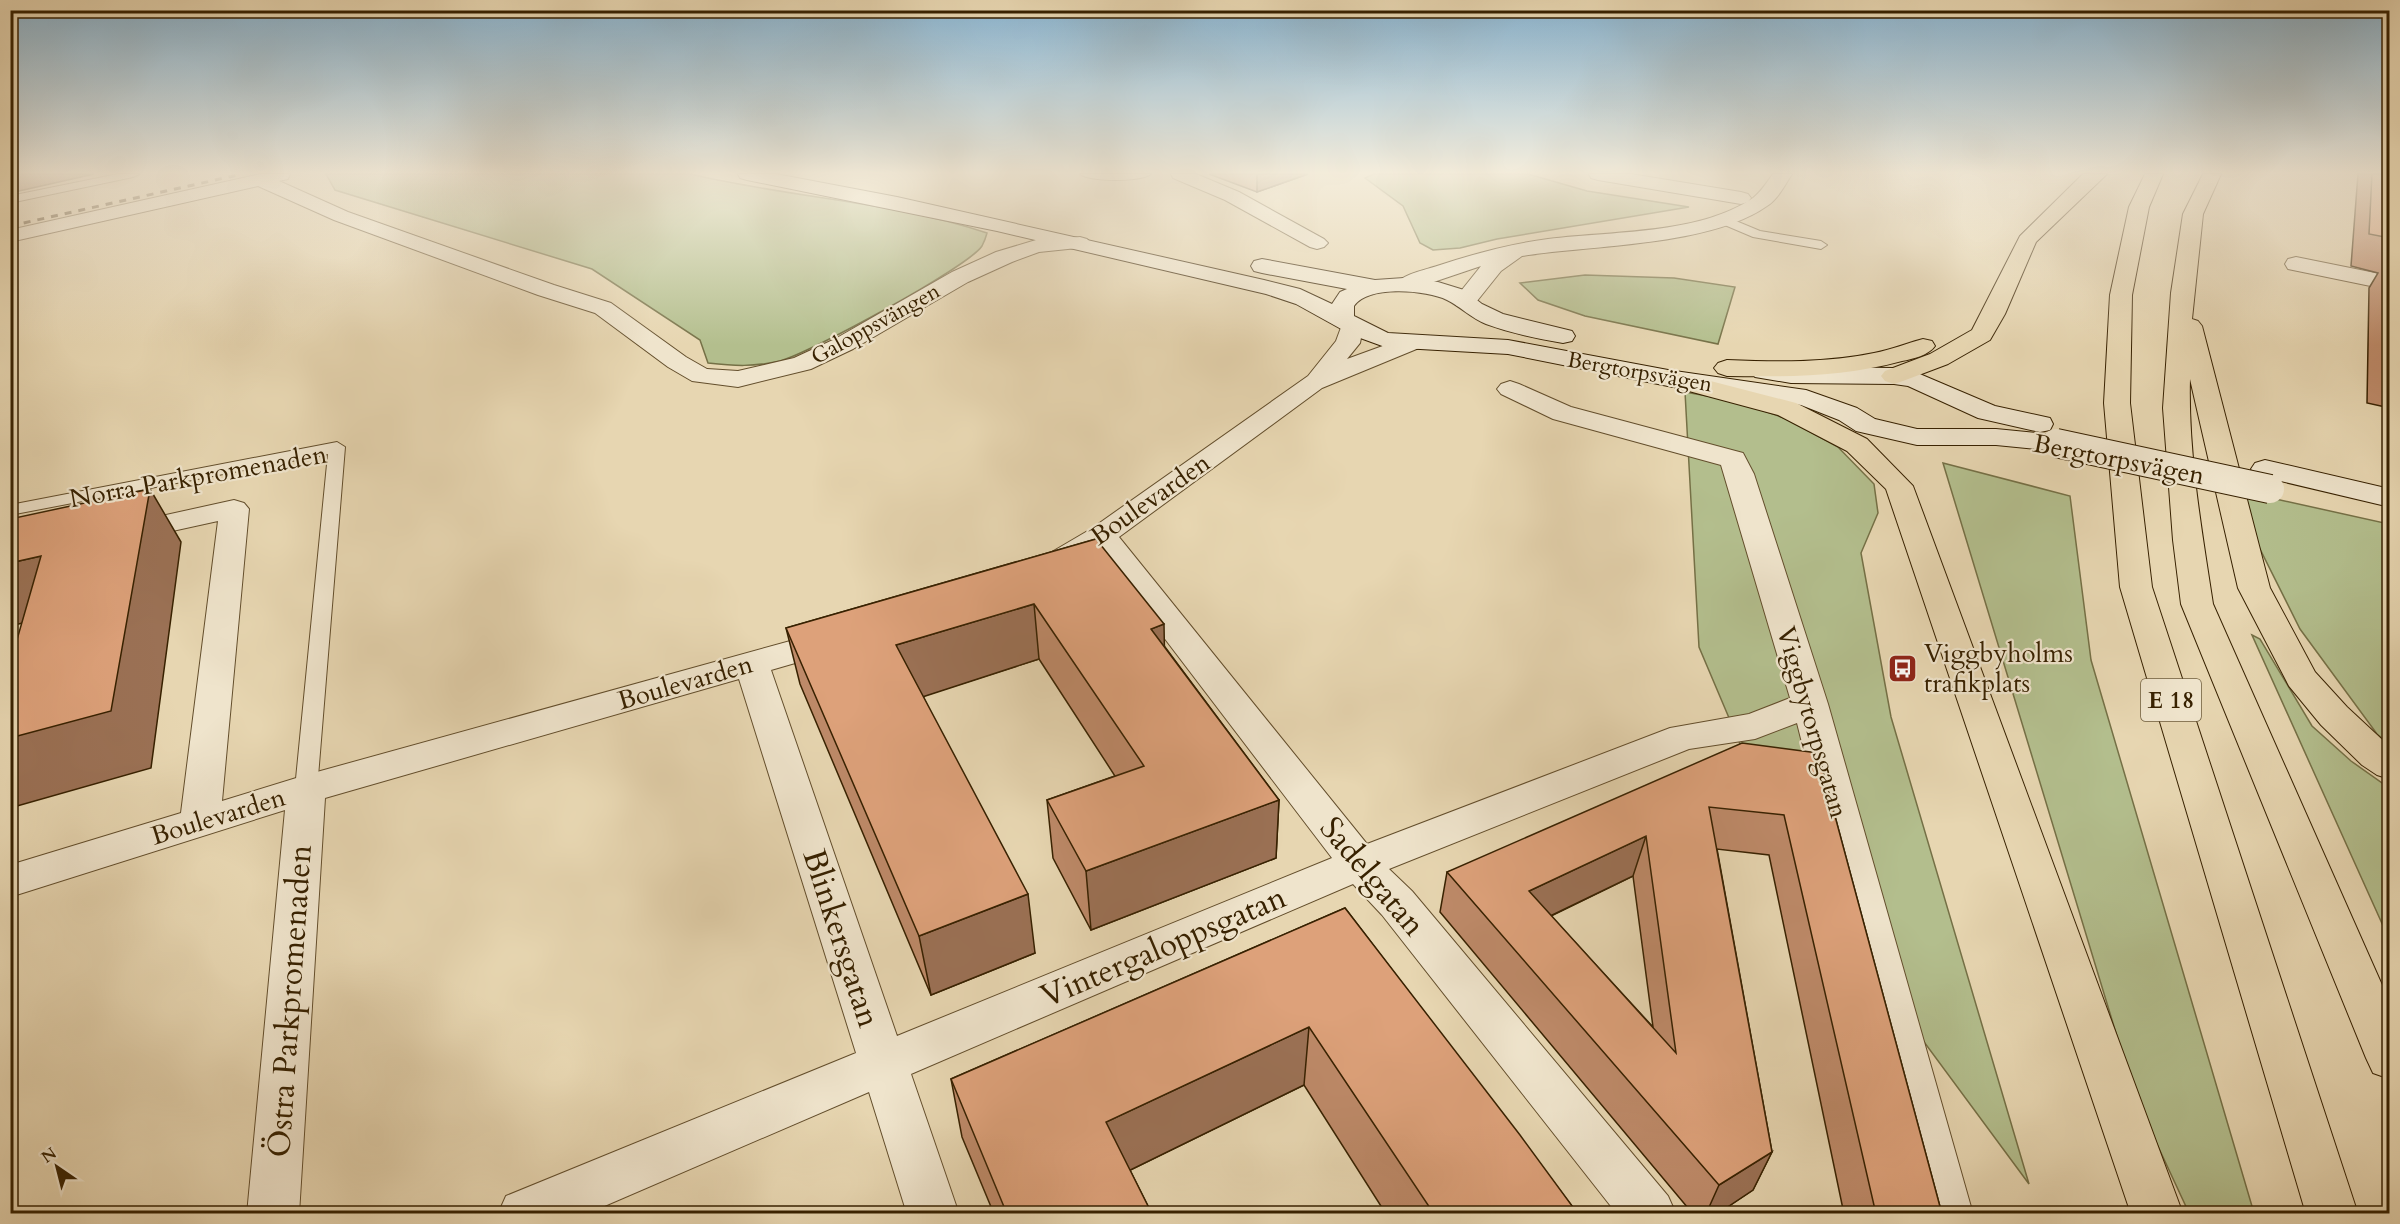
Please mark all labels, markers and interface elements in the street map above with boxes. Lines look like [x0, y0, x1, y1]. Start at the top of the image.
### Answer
street label: Galoppsvängen [806, 276, 946, 372]
street label: Bergtorpsvägen [1565, 344, 1715, 400]
street label: Bergtorpsvägen [2030, 426, 2208, 493]
street label: Norra Parkpromenaden [67, 437, 330, 516]
street label: Boulevarden [1083, 445, 1217, 554]
street label: Viggbytorpsgatan [1768, 622, 1857, 822]
place label: Viggbyholms trafikplats [1924, 636, 2073, 701]
street label: Boulevarden [614, 646, 757, 718]
bus stop icon: Viggbyholms trafikplats [1887, 652, 1919, 684]
road number: E 18 [2141, 679, 2201, 721]
street label: Boulevarden [147, 779, 290, 853]
street label: Sadelgatan [1309, 808, 1435, 946]
street label: Östra Parkpromenaden [257, 843, 323, 1159]
street label: Blinkersgatan [792, 844, 891, 1033]
street label: Vintergaloppsgatan [1034, 875, 1293, 1019]
north arrow [27, 1137, 87, 1197]
text: N [37, 1142, 61, 1169]

